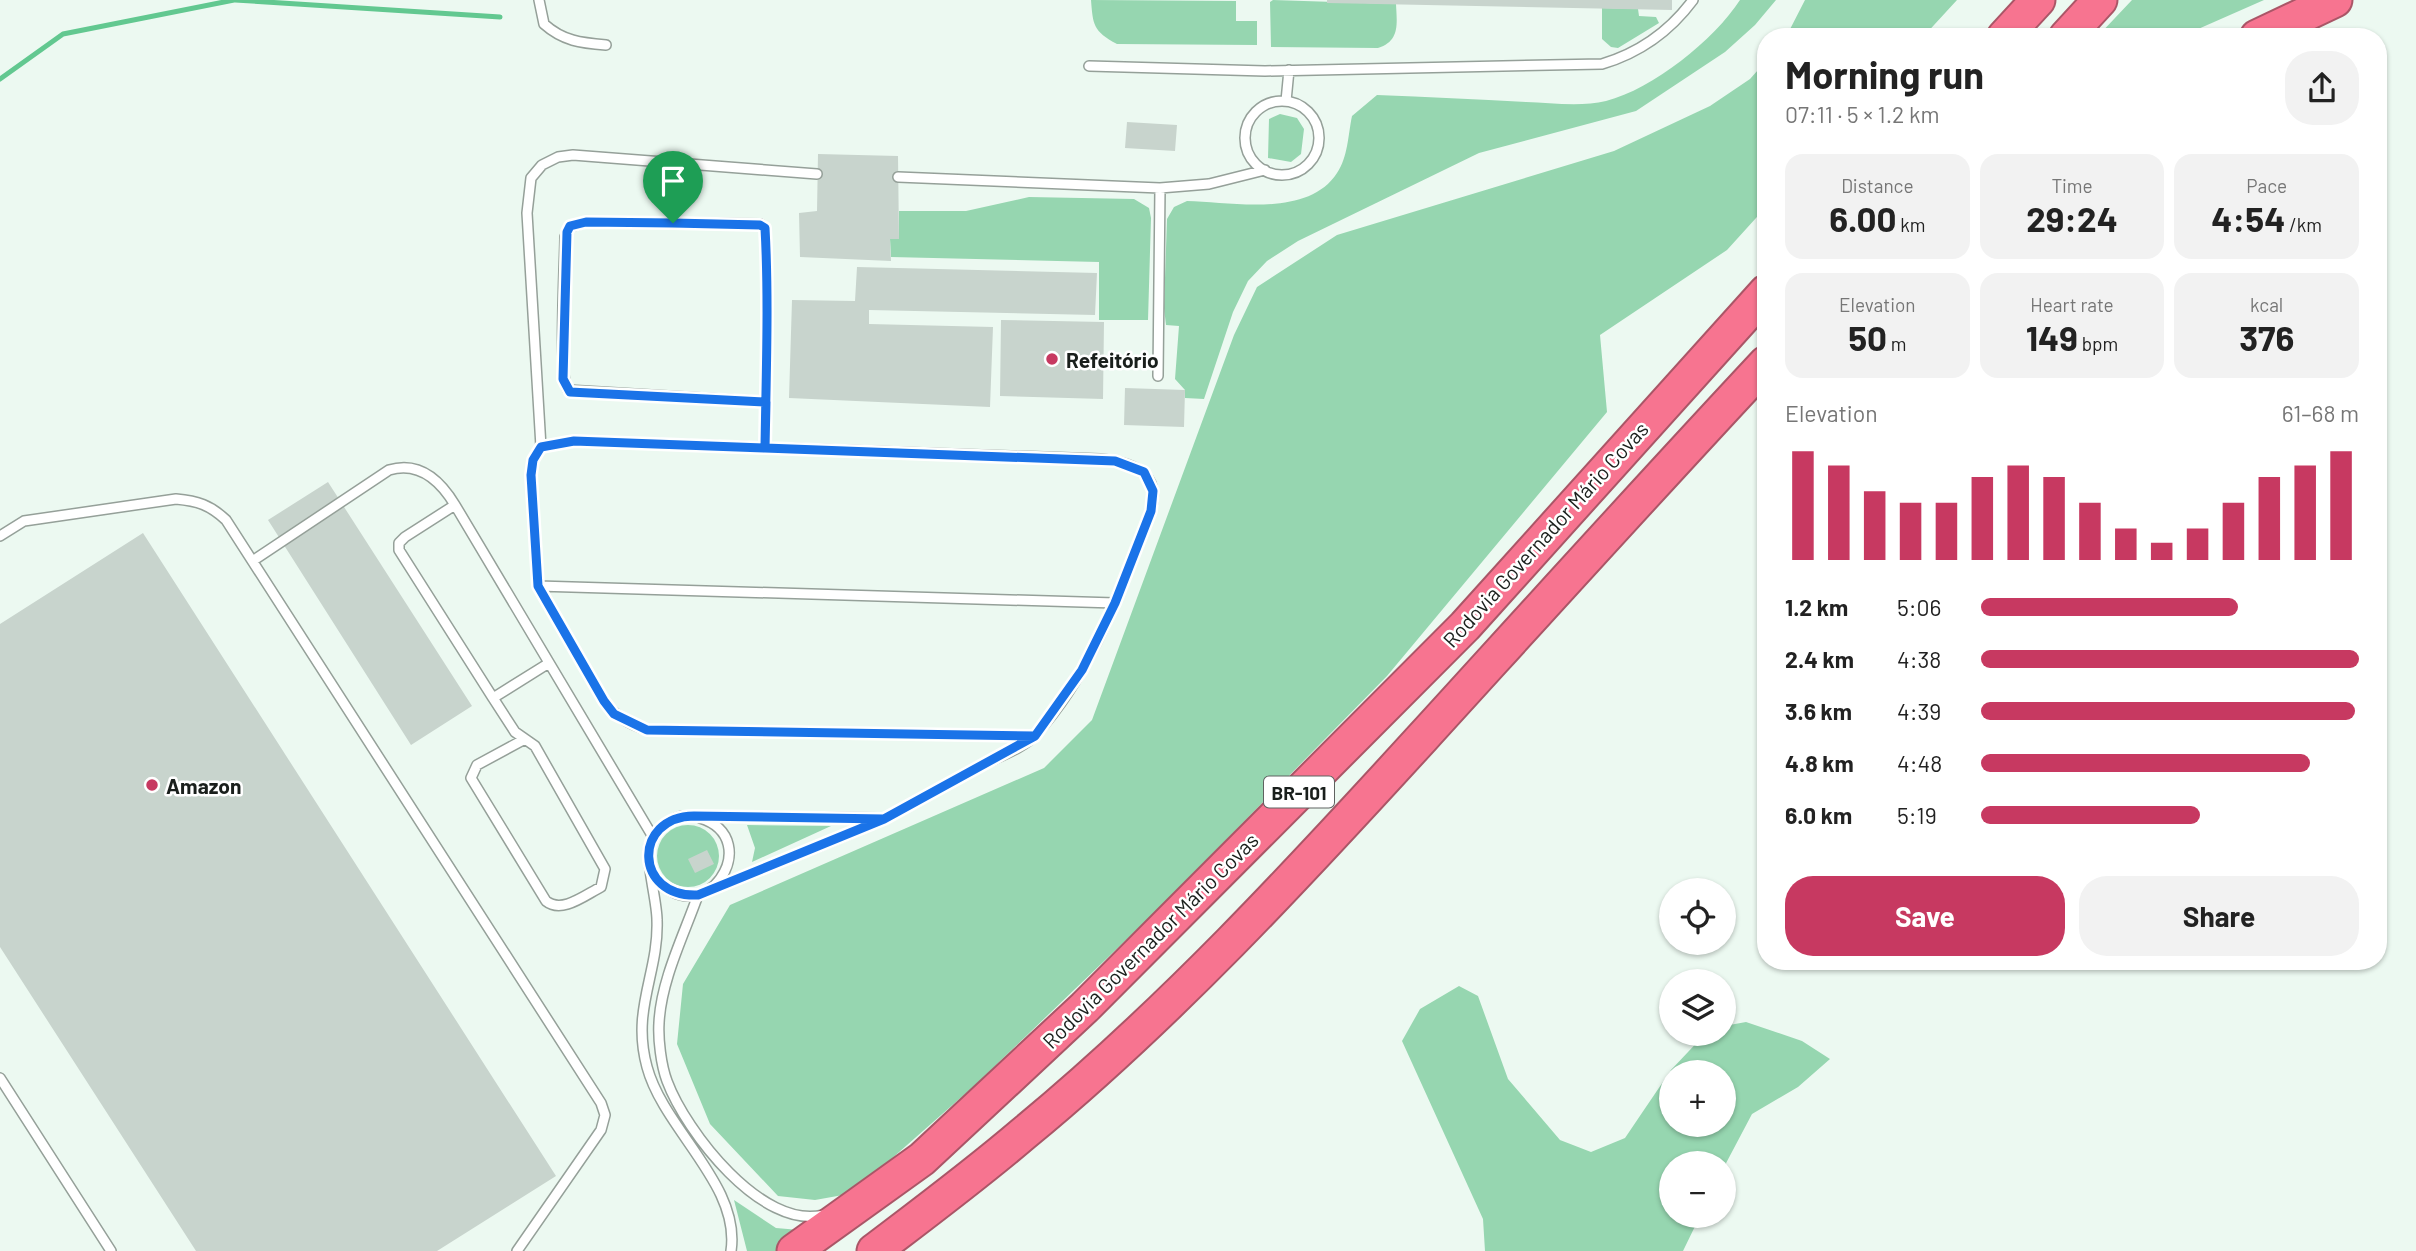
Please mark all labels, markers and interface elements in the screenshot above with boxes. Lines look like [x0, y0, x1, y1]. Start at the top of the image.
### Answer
text: Morning run [1785, 51, 1984, 97]
button: share [2285, 51, 2359, 125]
text: 07:11 · 5 × 1.2 km [1785, 100, 1940, 128]
pin [643, 151, 703, 223]
icon: arrive [654, 162, 692, 200]
text: Distance [1841, 174, 1914, 197]
text: Time [2051, 174, 2093, 197]
text: Pace [2246, 174, 2287, 197]
text: 6.00 [1829, 197, 1896, 239]
text: 29:24 [2026, 197, 2118, 239]
text: 4:54 [2211, 197, 2285, 239]
text: km [1896, 213, 1925, 236]
text: /km [2285, 213, 2322, 236]
text: Elevation [1839, 293, 1916, 316]
text: Heart rate [2030, 293, 2114, 316]
text: kcal [2250, 293, 2283, 316]
text: 50 [1848, 316, 1887, 358]
text: 149 [2026, 316, 2078, 358]
text: 376 [2239, 316, 2294, 358]
text: m [1887, 332, 1907, 355]
text: bpm [2078, 332, 2118, 355]
place label: Refeitório [1066, 347, 1159, 372]
marker: Refeitório [1044, 351, 1060, 367]
text: Elevation [1785, 399, 1878, 427]
text: 61–68 m [2282, 399, 2359, 427]
street label: Rodovia Governador Mário Covas [1437, 416, 1653, 652]
text: 1.2 km [1785, 593, 1848, 621]
text: 5:06 [1897, 593, 1941, 621]
text: 2.4 km [1785, 645, 1854, 673]
text: 4:38 [1897, 645, 1941, 673]
text: 3.6 km [1785, 697, 1852, 725]
text: 4:39 [1897, 697, 1941, 725]
text: 4.8 km [1785, 749, 1854, 777]
text: 4:48 [1897, 749, 1942, 777]
place label: Amazon [166, 773, 242, 798]
road number: BR-101 [1264, 776, 1334, 807]
marker: Amazon [144, 777, 160, 793]
text: 6.0 km [1785, 801, 1852, 829]
text: 5:19 [1897, 801, 1937, 829]
street label: Rodovia Governador Mário Covas [1037, 827, 1263, 1053]
button: Save [1785, 876, 2065, 956]
button: Share [2079, 876, 2359, 956]
map controls [1659, 878, 1736, 1228]
button: locate [1659, 878, 1736, 955]
button: layers [1659, 969, 1736, 1046]
button: + [1659, 1060, 1736, 1137]
button: − [1659, 1151, 1736, 1228]

